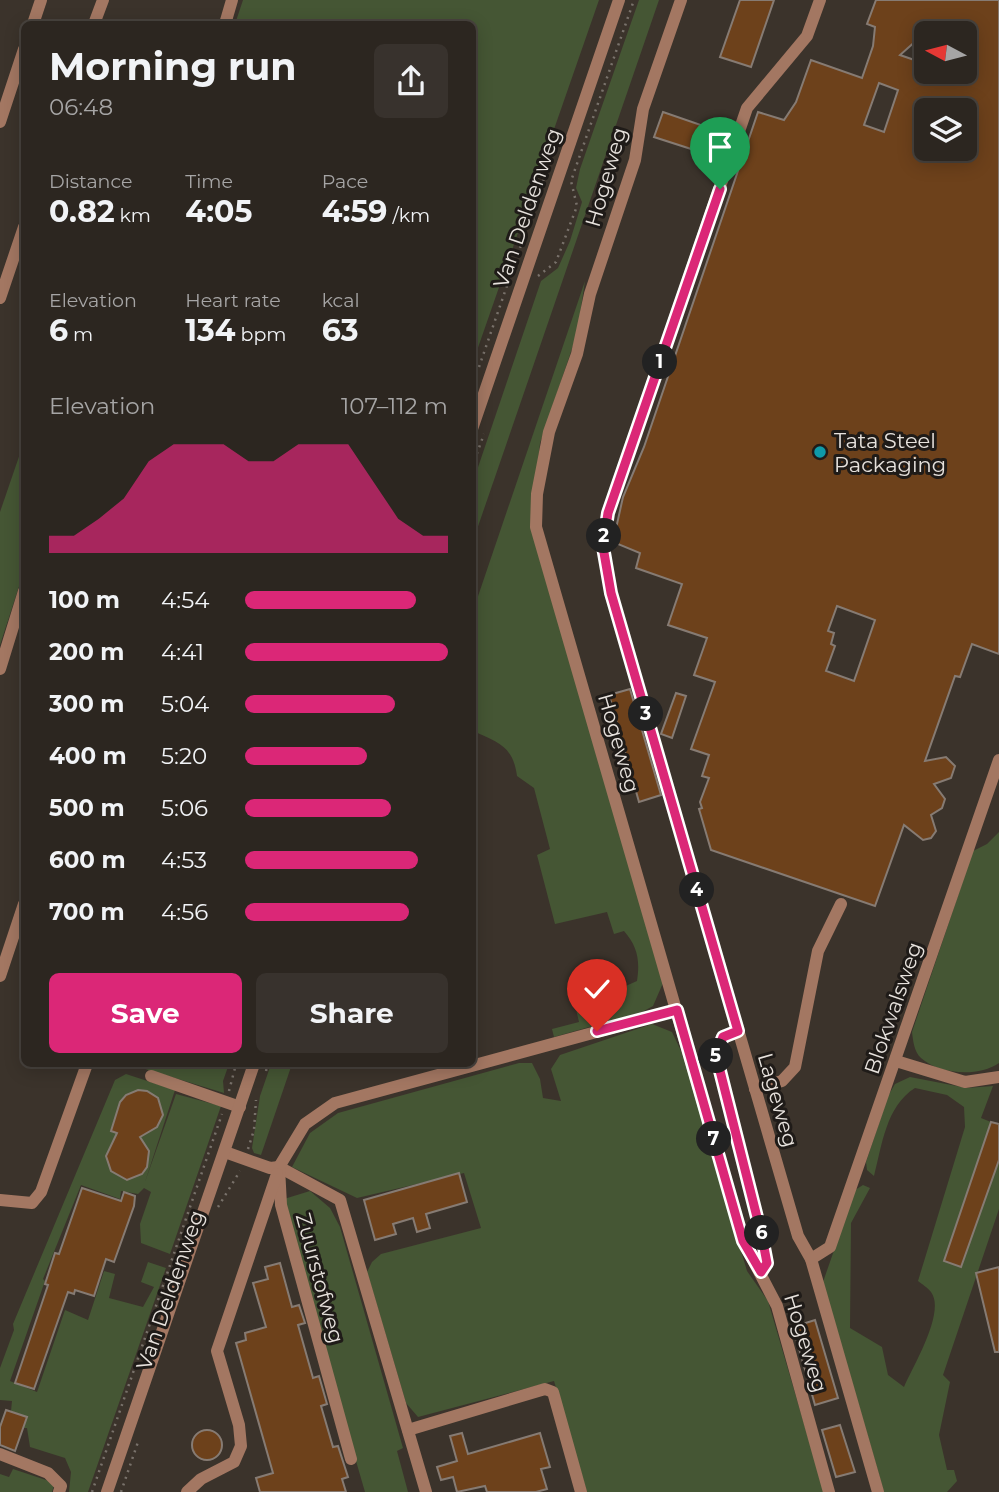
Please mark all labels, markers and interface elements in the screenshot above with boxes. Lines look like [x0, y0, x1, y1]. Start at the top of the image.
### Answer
north arrow [914, 21, 976, 84]
map controls [914, 21, 977, 161]
text: Morning run [49, 43, 297, 90]
button: share [374, 44, 448, 118]
text: 06:48 [49, 93, 113, 121]
button: layers [914, 98, 977, 161]
pin [690, 117, 750, 189]
street label: Hogeweg [580, 124, 632, 230]
street label: Van Deldenweg [488, 125, 566, 291]
icon: arrive [701, 128, 739, 166]
text: Distance [49, 170, 132, 193]
text: Time [185, 170, 233, 193]
text: Pace [322, 170, 368, 193]
text: 0.82 [49, 193, 115, 230]
text: 4:05 [185, 193, 252, 230]
text: 4:59 [322, 193, 387, 230]
text: km [115, 204, 151, 227]
text: /km [387, 204, 430, 227]
text: Elevation [49, 289, 137, 312]
text: Heart rate [185, 289, 281, 312]
text: kcal [322, 289, 360, 312]
text: 6 [49, 312, 68, 349]
text: 134 [185, 312, 236, 349]
text: 63 [322, 312, 359, 349]
text: m [68, 323, 93, 346]
text: bpm [236, 323, 286, 346]
pin: 1 [642, 344, 678, 380]
text: 1 [656, 350, 663, 373]
text: Elevation [49, 392, 155, 420]
text: 107–112 m [341, 392, 448, 420]
place label: Tata Steel Packaging [834, 428, 946, 477]
marker: Tata Steel Packaging [812, 444, 828, 460]
pin: 2 [586, 518, 622, 554]
text: 2 [598, 524, 609, 547]
text: 100 m [49, 586, 120, 614]
text: 4:54 [161, 586, 209, 614]
text: 200 m [49, 638, 124, 666]
text: 4:41 [161, 638, 204, 666]
text: 300 m [49, 690, 125, 718]
text: 5:04 [161, 690, 209, 718]
street label: Hogeweg [593, 690, 645, 796]
pin: 3 [628, 696, 664, 732]
text: 3 [640, 702, 651, 725]
text: 400 m [49, 742, 127, 770]
text: 5:20 [161, 742, 207, 770]
text: 500 m [49, 794, 125, 822]
text: 5:06 [161, 794, 208, 822]
text: 600 m [49, 846, 126, 874]
text: 4:53 [161, 846, 207, 874]
pin: 4 [680, 872, 714, 908]
text: 4 [690, 878, 703, 901]
text: 700 m [49, 898, 125, 926]
text: 4:56 [161, 898, 208, 926]
street label: Blokwalsweg [859, 939, 927, 1077]
pin [567, 959, 627, 1031]
icon: check [578, 970, 616, 1008]
button: Save [49, 973, 242, 1053]
button: Share [256, 973, 448, 1053]
pin: 5 [698, 1038, 734, 1074]
text: 5 [710, 1044, 721, 1067]
street label: Lageweg [753, 1050, 803, 1150]
pin: 7 [696, 1122, 732, 1156]
text: 7 [708, 1127, 719, 1150]
street label: Van Deldenweg [131, 1207, 209, 1373]
street label: Zuurstofweg [291, 1210, 349, 1346]
pin: 6 [744, 1216, 780, 1250]
text: 6 [755, 1221, 768, 1244]
street label: Hogeweg [779, 1290, 833, 1396]

